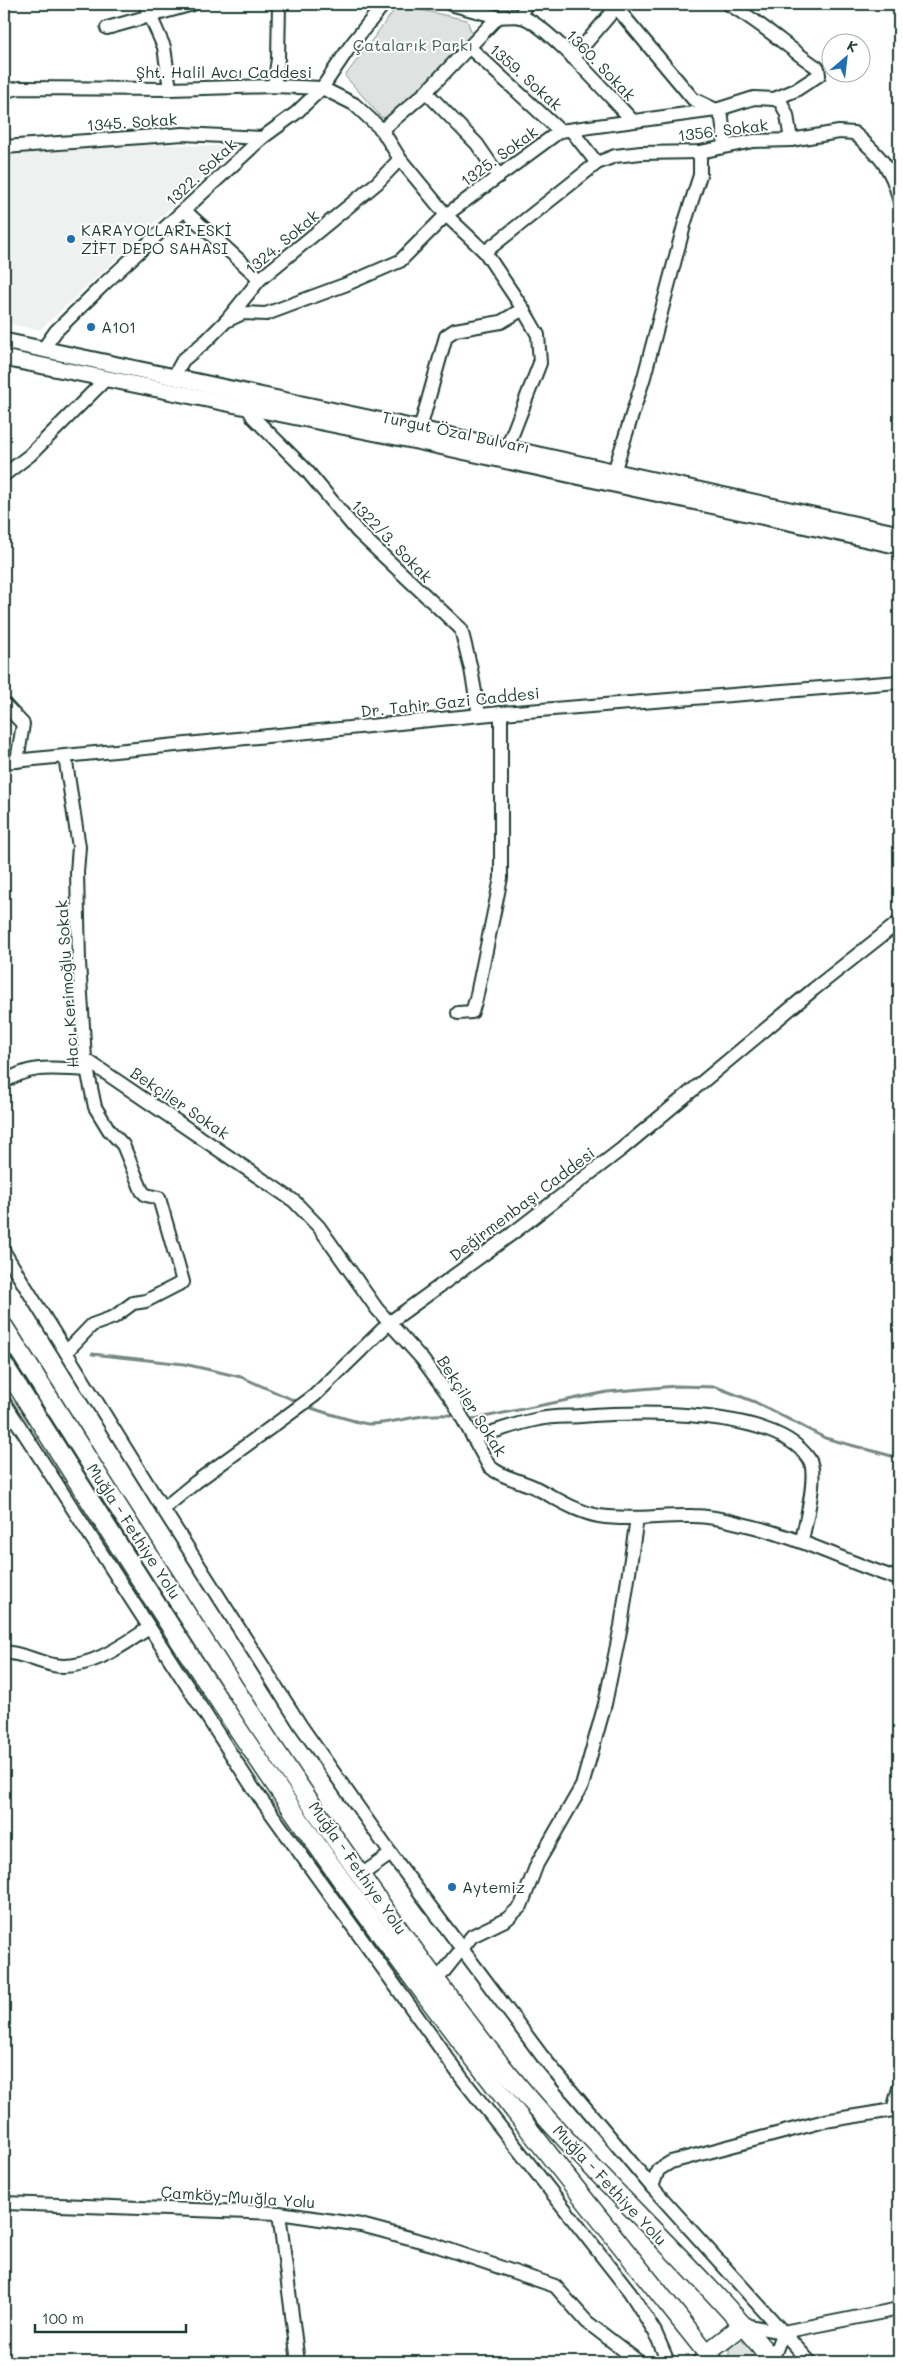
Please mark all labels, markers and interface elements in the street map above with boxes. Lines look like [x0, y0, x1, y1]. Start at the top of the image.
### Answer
street label: 1360. Sokak [562, 24, 641, 105]
north arrow [820, 32, 870, 82]
park label: Çatalarık Parkı [353, 34, 473, 55]
text: K [844, 36, 861, 57]
street label: 1359. Sokak [486, 39, 567, 115]
street label: Şht. Halil Avcı Caddesi [136, 61, 312, 82]
street label: 1345. Sokak [86, 108, 178, 135]
street label: 1356. Sokak [677, 114, 769, 145]
street label: 1325. Sokak [456, 121, 541, 191]
street label: 1322. Sokak [161, 133, 241, 210]
street label: 1324. Sokak [240, 205, 323, 279]
place label: KARAYOLLARI ESKİ ZİFT DEPO SAHASI [81, 219, 231, 258]
marker: KARAYOLLARI ESKİ ZİFT DEPO SAHASI [65, 233, 77, 245]
place label: A101 [101, 316, 136, 337]
marker: A101 [85, 321, 97, 333]
street label: Turgut Özal Bulvarı [380, 406, 532, 457]
street label: 1322/3. Sokak [347, 495, 437, 587]
street label: Dr. Tahir Gazi Caddesi [359, 682, 540, 721]
street label: Hacı Kerimoğlu Sokak [50, 899, 83, 1069]
street label: Bekçiler Sokak [127, 1062, 234, 1143]
street label: Değirmenbaşı Caddesi [445, 1142, 599, 1265]
street label: Bekçiler Sokak [433, 1351, 512, 1460]
street label: Muğla - Fethiye Yolu [83, 1459, 186, 1603]
street label: Muğla - Fethiye Yolu [305, 1797, 412, 1938]
place label: Aytemiz [462, 1876, 525, 1897]
marker: Aytemiz [446, 1881, 458, 1893]
street label: Muğla - Fethiye Yolu [549, 2120, 672, 2249]
street label: Çamköy-Muığla Yolu [160, 2181, 316, 2212]
scale bar [35, 2301, 186, 2333]
text: 100 m [42, 2308, 84, 2328]

